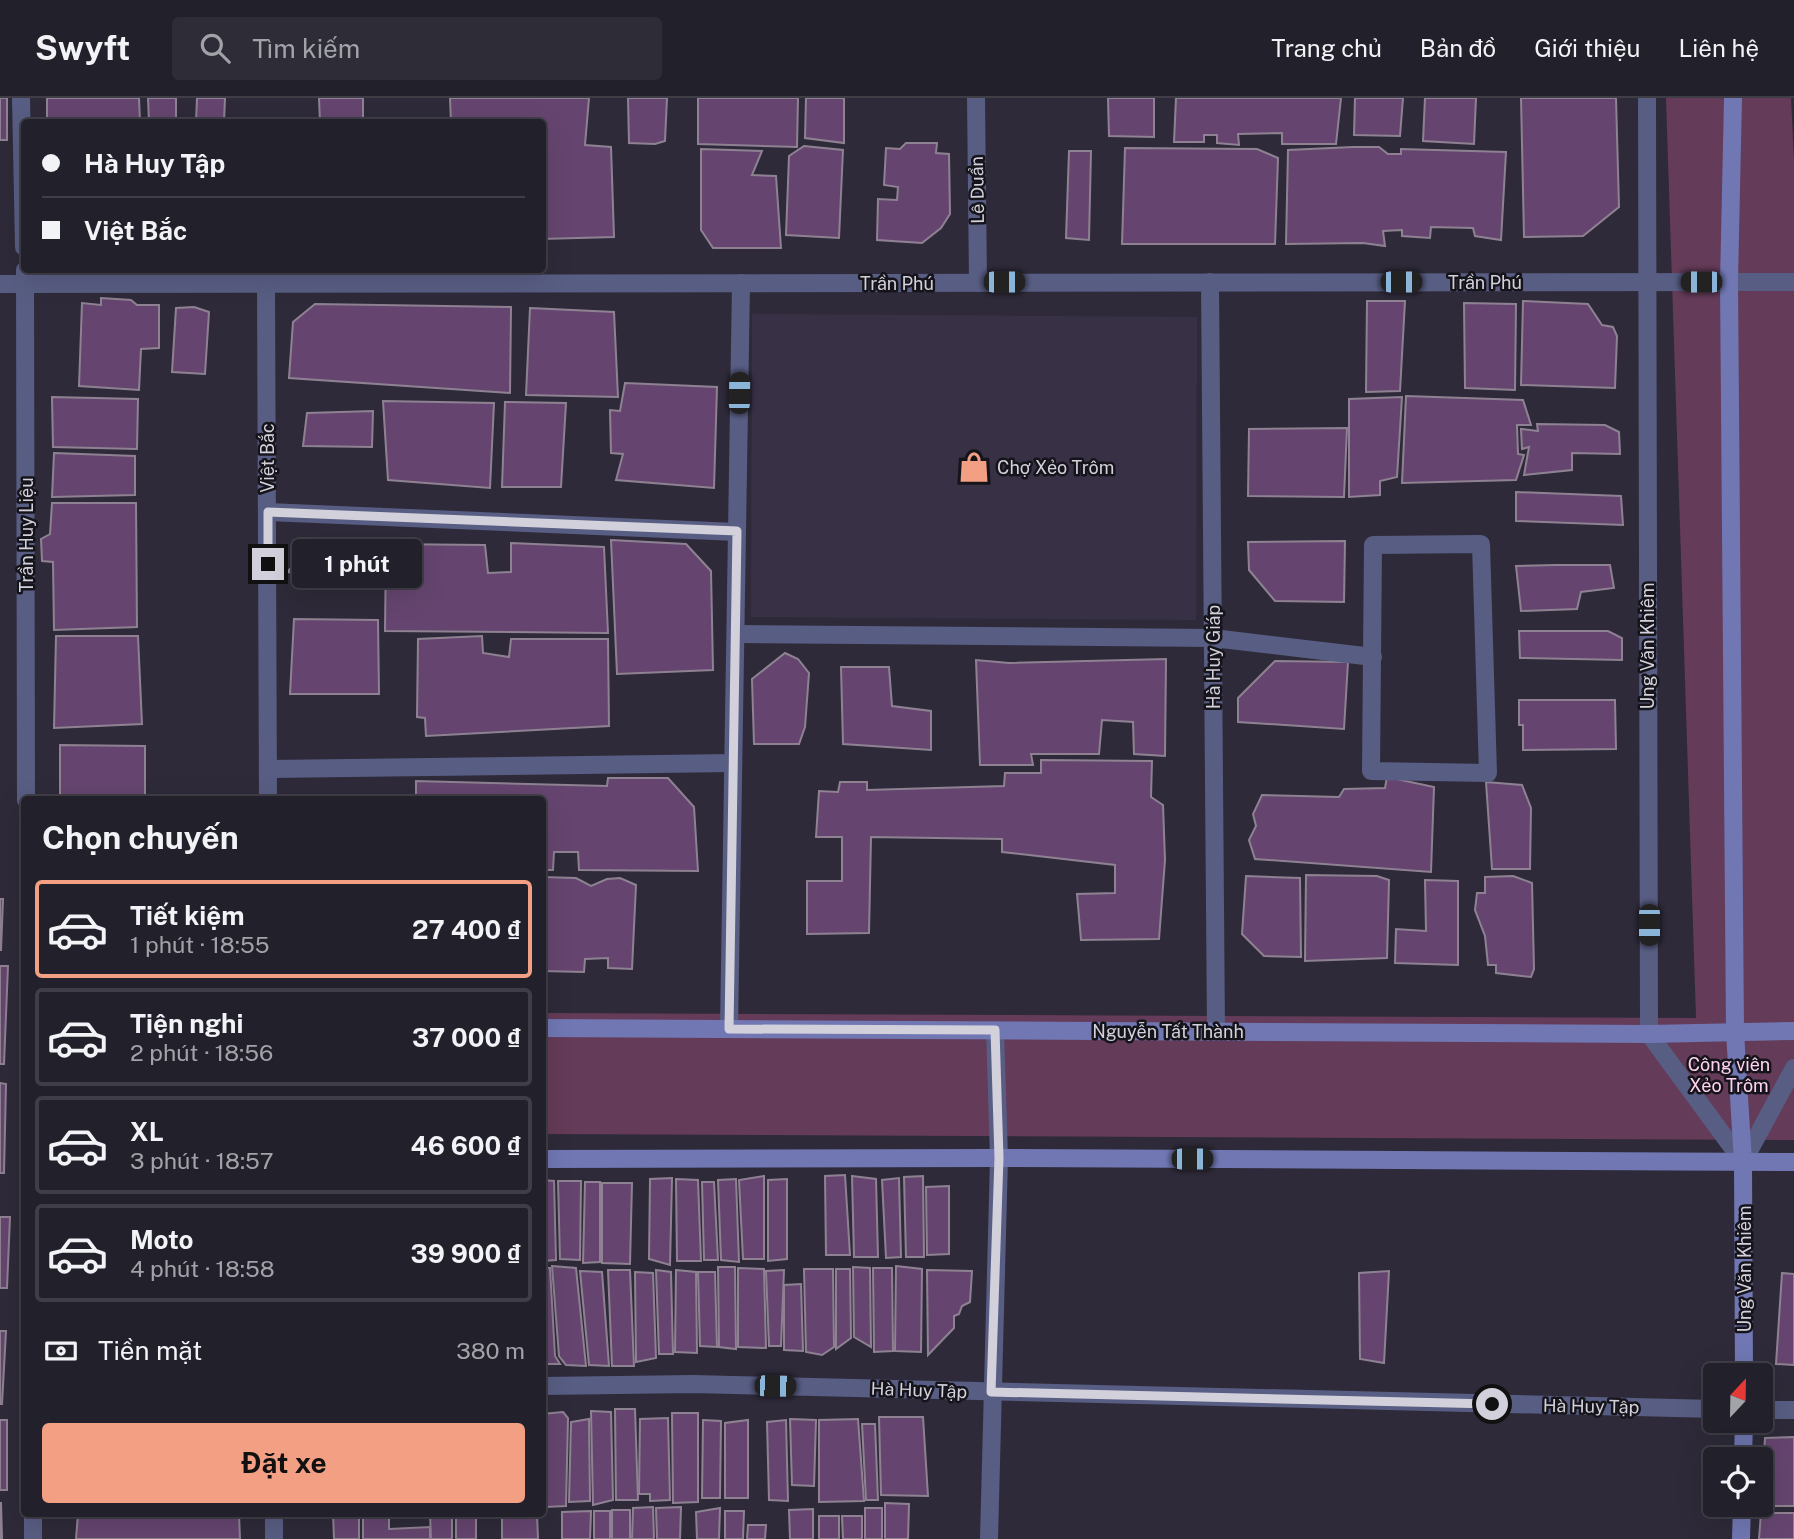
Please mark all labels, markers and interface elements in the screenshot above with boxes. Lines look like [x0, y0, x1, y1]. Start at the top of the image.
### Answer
search box [172, 17, 662, 80]
text: Swyft [35, 29, 130, 67]
icon: search [196, 29, 234, 67]
text: Tìm kiếm [252, 33, 360, 64]
text: Trang chủ [1271, 34, 1382, 62]
text: Bản đồ [1420, 34, 1496, 62]
text: Giới thiệu [1534, 34, 1640, 62]
text: Liên hệ [1678, 34, 1759, 62]
text: Hà Huy Tập [84, 148, 225, 179]
street label: Lê Duẩn [966, 156, 988, 224]
text: Việt Bắc [84, 215, 187, 246]
car [984, 272, 1026, 293]
car [1381, 272, 1423, 293]
street label: Trần Phú [1448, 272, 1522, 293]
car [1681, 272, 1723, 293]
street label: Trần Phú [860, 273, 934, 294]
car [729, 372, 750, 414]
street label: Việt Bắc [257, 423, 278, 493]
shop icon: Chợ Xẻo Trôm [957, 450, 991, 484]
place label: Chợ Xẻo Trôm [997, 457, 1114, 478]
street label: Trần Huy Liệu [16, 477, 37, 593]
callout: 1 phút [292, 540, 422, 588]
route end [252, 548, 284, 580]
text: 1 phút [324, 550, 390, 577]
street label: Ung Văn Khiêm [1637, 582, 1658, 710]
street label: Hà Huy Giáp [1203, 605, 1224, 709]
text: Chọn chuyến [42, 819, 239, 856]
icon: car [46, 898, 109, 961]
text: Tiết kiệm [130, 900, 245, 931]
car [1639, 904, 1660, 946]
text: 27 400 ₫ [412, 914, 521, 945]
text: 1 phút · 18:55 [130, 931, 269, 958]
icon: car [46, 1006, 109, 1069]
text: Tiện nghi [130, 1008, 243, 1039]
street label: Nguyễn Tất Thành [1092, 1021, 1244, 1042]
text: 37 000 ₫ [412, 1022, 521, 1053]
text: 2 phút · 18:56 [130, 1039, 273, 1066]
park label: Công viên Xẻo Trôm [1688, 1054, 1770, 1096]
icon: car [46, 1114, 109, 1177]
text: XL [130, 1116, 164, 1147]
text: 46 600 ₫ [411, 1130, 521, 1161]
text: 3 phút · 18:57 [130, 1147, 274, 1174]
car [1172, 1149, 1214, 1170]
street label: Ung Văn Khiêm [1734, 1205, 1755, 1333]
icon: car [46, 1222, 109, 1285]
text: Moto [130, 1224, 193, 1255]
text: 39 900 ₫ [411, 1238, 521, 1269]
text: 4 phút · 18:58 [130, 1255, 275, 1282]
icon: cash [42, 1332, 80, 1370]
text: Tiền mặt [98, 1335, 202, 1366]
text: 380 m [456, 1337, 525, 1364]
north arrow [1703, 1363, 1773, 1433]
map controls [1703, 1363, 1773, 1517]
car [754, 1375, 797, 1397]
street label: Hà Huy Tập [870, 1378, 968, 1402]
route start [1476, 1388, 1508, 1420]
street label: Hà Huy Tập [1543, 1395, 1639, 1417]
button: Đặt xe [42, 1423, 525, 1503]
button: locate [1703, 1447, 1773, 1517]

